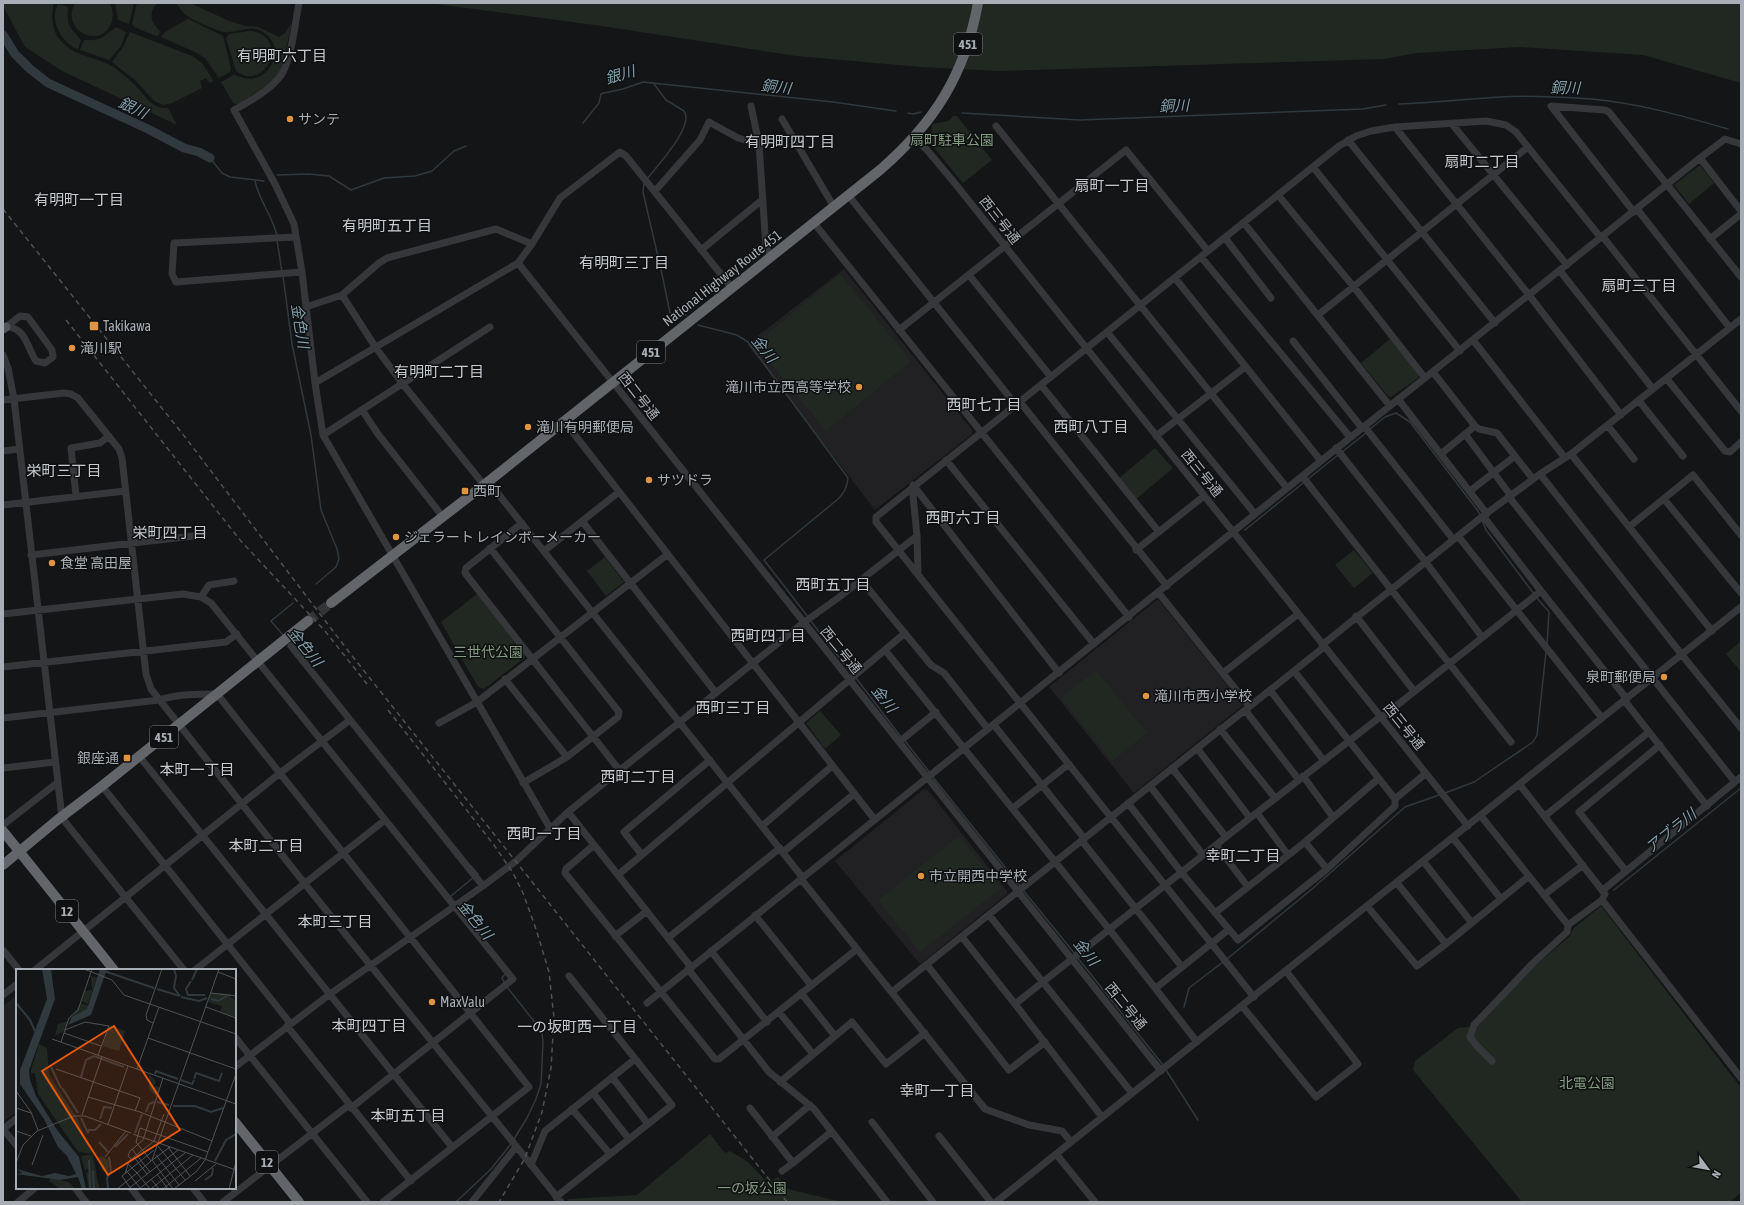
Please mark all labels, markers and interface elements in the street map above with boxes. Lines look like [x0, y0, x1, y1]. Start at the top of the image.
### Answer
road number: 451 [954, 33, 982, 55]
district label: 有明町六丁目 [237, 47, 327, 64]
water label: 銀川 [603, 62, 639, 87]
water label: 銅川 [760, 76, 794, 97]
water label: 銅川 [1550, 79, 1582, 96]
water label: 銀川 [116, 93, 152, 123]
water label: 銅川 [1159, 96, 1191, 115]
place label: サンテ [298, 111, 340, 127]
marker: サンテ [285, 114, 295, 124]
park label: 扇町駐車公園 [910, 132, 994, 148]
district label: 有明町四丁目 [745, 133, 835, 150]
district label: 扇町二丁目 [1444, 153, 1520, 170]
district label: 扇町一丁目 [1074, 177, 1150, 194]
district label: 有明町一丁目 [34, 191, 124, 208]
street label: 西三号通 [976, 193, 1024, 247]
district label: 有明町五丁目 [342, 217, 432, 234]
street label: National Highway Route 451 [659, 227, 785, 329]
district label: 有明町三丁目 [579, 254, 669, 271]
district label: 扇町三丁目 [1601, 277, 1677, 294]
water label: 金色川 [289, 302, 313, 351]
place label: Takikawa [103, 318, 151, 334]
marker: Takikawa [88, 320, 100, 332]
water label: 金川 [748, 332, 782, 367]
place label: 滝川駅 [80, 340, 122, 356]
road number: 451 [637, 341, 665, 363]
marker: 滝川駅 [67, 343, 77, 353]
district label: 有明町二丁目 [394, 363, 484, 380]
street label: 西二号通 [615, 369, 663, 423]
place label: 滝川市立西高等学校 [725, 379, 851, 395]
marker: 滝川市立西高等学校 [854, 382, 864, 392]
district label: 西町七丁目 [946, 396, 1022, 413]
district label: 西町八丁目 [1053, 418, 1129, 435]
place label: 滝川有明郵便局 [536, 419, 634, 435]
marker: 滝川有明郵便局 [523, 422, 533, 432]
street label: 西三号通 [1178, 446, 1226, 500]
district label: 栄町三丁目 [26, 462, 102, 479]
place label: サツドラ [657, 472, 713, 488]
marker: サツドラ [644, 475, 654, 485]
place label: 西町 [473, 483, 501, 499]
marker: 西町 [460, 486, 470, 496]
district label: 西町六丁目 [925, 509, 1001, 526]
district label: 栄町四丁目 [132, 524, 208, 541]
place label: ジェラート レインボーメーカー [404, 529, 601, 545]
marker: ジェラート レインボーメーカー [391, 532, 401, 542]
place label: 食堂 高田屋 [60, 555, 132, 571]
marker: 食堂 高田屋 [47, 558, 57, 568]
district label: 西町五丁目 [795, 576, 871, 593]
street label: 西二号通 [817, 623, 865, 677]
water label: 金色川 [285, 624, 327, 671]
district label: 西町四丁目 [730, 627, 806, 644]
park label: 三世代公園 [453, 644, 523, 660]
place label: 泉町郵便局 [1586, 669, 1656, 685]
marker: 泉町郵便局 [1659, 672, 1669, 682]
water label: 金川 [868, 682, 902, 717]
place label: 滝川市西小学校 [1154, 688, 1252, 704]
marker: 滝川市西小学校 [1141, 691, 1151, 701]
district label: 西町三丁目 [695, 699, 771, 716]
street label: 西三号通 [1380, 699, 1428, 753]
road number: 451 [150, 726, 178, 748]
place label: 銀座通 [77, 750, 119, 766]
marker: 銀座通 [122, 753, 132, 763]
district label: 本町一丁目 [159, 761, 235, 778]
district label: 西町二丁目 [600, 768, 676, 785]
water label: アブラ川 [1642, 804, 1701, 856]
district label: 西町一丁目 [506, 825, 582, 842]
district label: 本町二丁目 [228, 837, 304, 854]
district label: 幸町二丁目 [1205, 847, 1281, 864]
place label: 市立開西中学校 [929, 868, 1027, 884]
marker: 市立開西中学校 [916, 871, 926, 881]
water label: 金色川 [455, 897, 497, 944]
road number: 12 [56, 900, 78, 922]
district label: 本町三丁目 [297, 913, 373, 930]
water label: 金川 [1070, 935, 1104, 970]
inset map [16, 969, 236, 1189]
street label: 西二号通 [1102, 979, 1150, 1033]
place label: MaxValu [440, 994, 485, 1010]
marker: MaxValu [427, 997, 437, 1007]
district label: 本町四丁目 [331, 1017, 407, 1034]
district label: 一の坂町西一丁目 [517, 1018, 637, 1035]
park label: 北電公園 [1559, 1075, 1615, 1091]
district label: 幸町一丁目 [899, 1082, 975, 1099]
district label: 本町五丁目 [370, 1107, 446, 1124]
north arrow [1688, 1149, 1728, 1189]
road number: 12 [256, 1151, 278, 1173]
text: N [1710, 1168, 1723, 1180]
park label: 一の坂公園 [717, 1180, 787, 1196]

